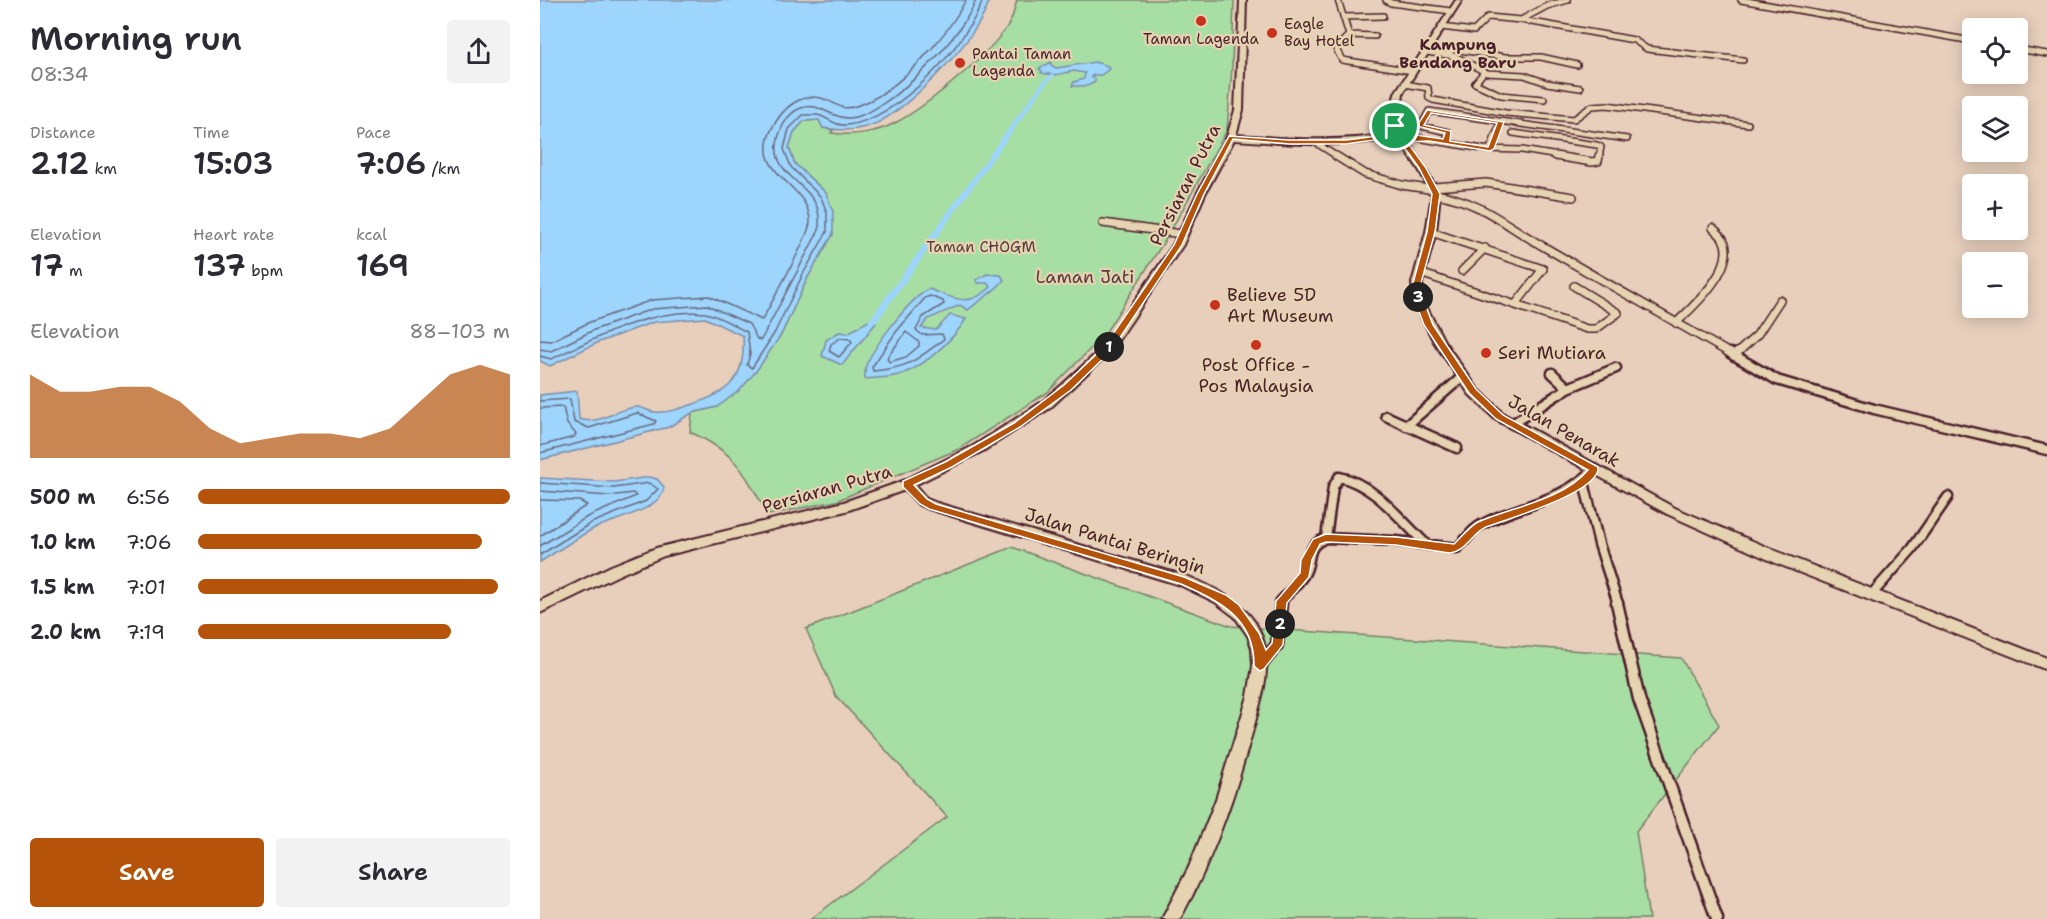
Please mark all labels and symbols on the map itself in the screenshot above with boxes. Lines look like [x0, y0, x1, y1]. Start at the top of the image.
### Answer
marker: Taman Lagenda [1194, 14, 1208, 28]
place label: Eagle Bay Hotel [1284, 14, 1355, 51]
marker: Eagle Bay Hotel [1265, 26, 1279, 40]
place label: Taman Lagenda [1143, 29, 1260, 49]
district label: Kampung Bendang Baru [1399, 34, 1517, 73]
place label: Pantai Taman Lagenda [972, 44, 1071, 81]
marker: Pantai Taman Lagenda [953, 56, 967, 70]
pin [1369, 100, 1420, 151]
street label: Persiaran Putra [1144, 120, 1226, 250]
park label: Taman CHOGM [926, 237, 1036, 257]
park label: Laman Jati [1036, 265, 1134, 289]
pin: 3 [1403, 282, 1433, 312]
place label: Believe 5D Art Museum [1227, 283, 1334, 328]
marker: Believe 5D Art Museum [1208, 298, 1222, 312]
pin: 1 [1094, 332, 1124, 362]
marker: Post Office - Pos Malaysia [1249, 338, 1263, 352]
place label: Seri Mutiara [1498, 341, 1606, 365]
marker: Seri Mutiara [1479, 346, 1493, 360]
place label: Post Office - Pos Malaysia [1199, 353, 1313, 398]
street label: Jalan Penarak [1503, 389, 1625, 473]
street label: Persiaran Putra [759, 459, 895, 519]
street label: Jalan Pantai Beringin [1022, 502, 1208, 580]
pin: 2 [1265, 609, 1295, 639]

